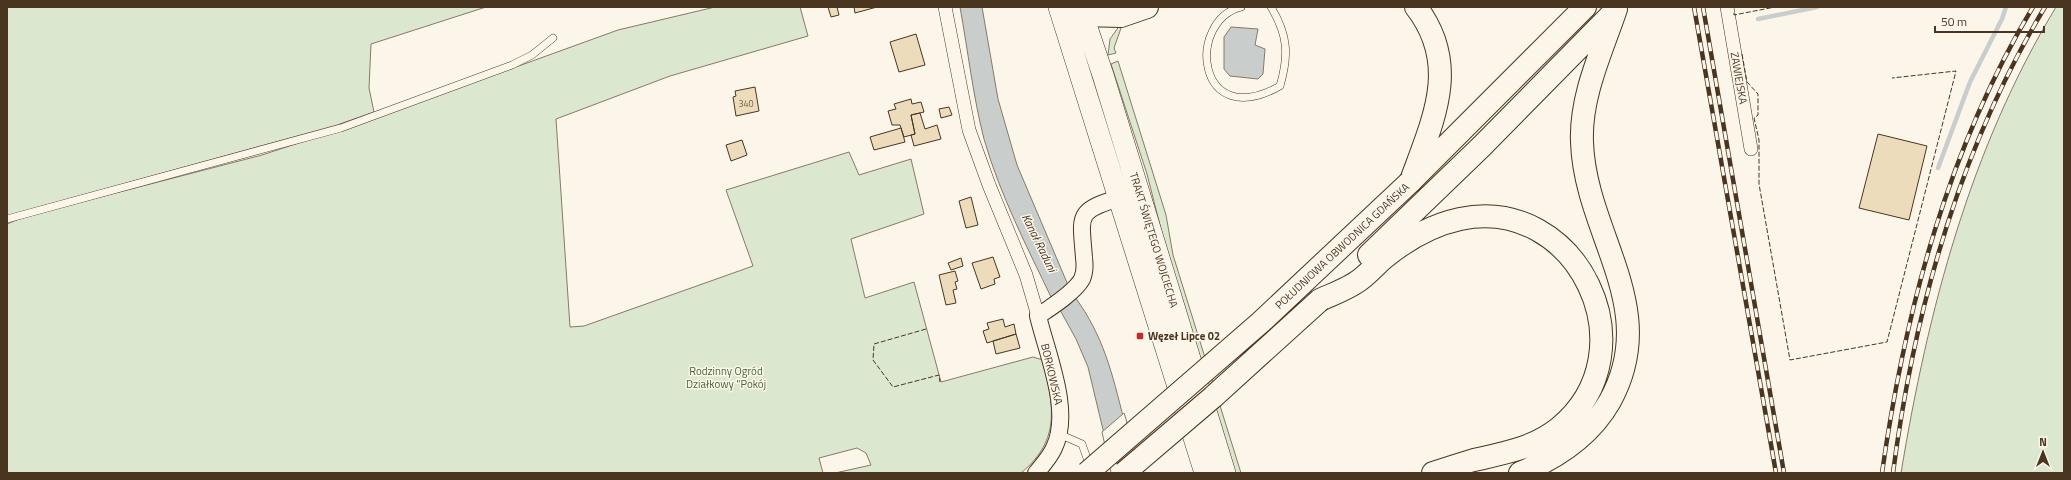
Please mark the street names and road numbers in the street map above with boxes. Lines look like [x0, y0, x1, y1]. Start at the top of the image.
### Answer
street label: ZAWIEJSKA [1727, 51, 1752, 106]
street label: TRAKT ŚWIĘTEGO WOJCIECHA [1126, 170, 1182, 310]
street label: POŁUDNIOWA OBWODNICA GDAŃSKA [1271, 179, 1413, 313]
street label: BORKOWSKA [1037, 342, 1067, 407]

